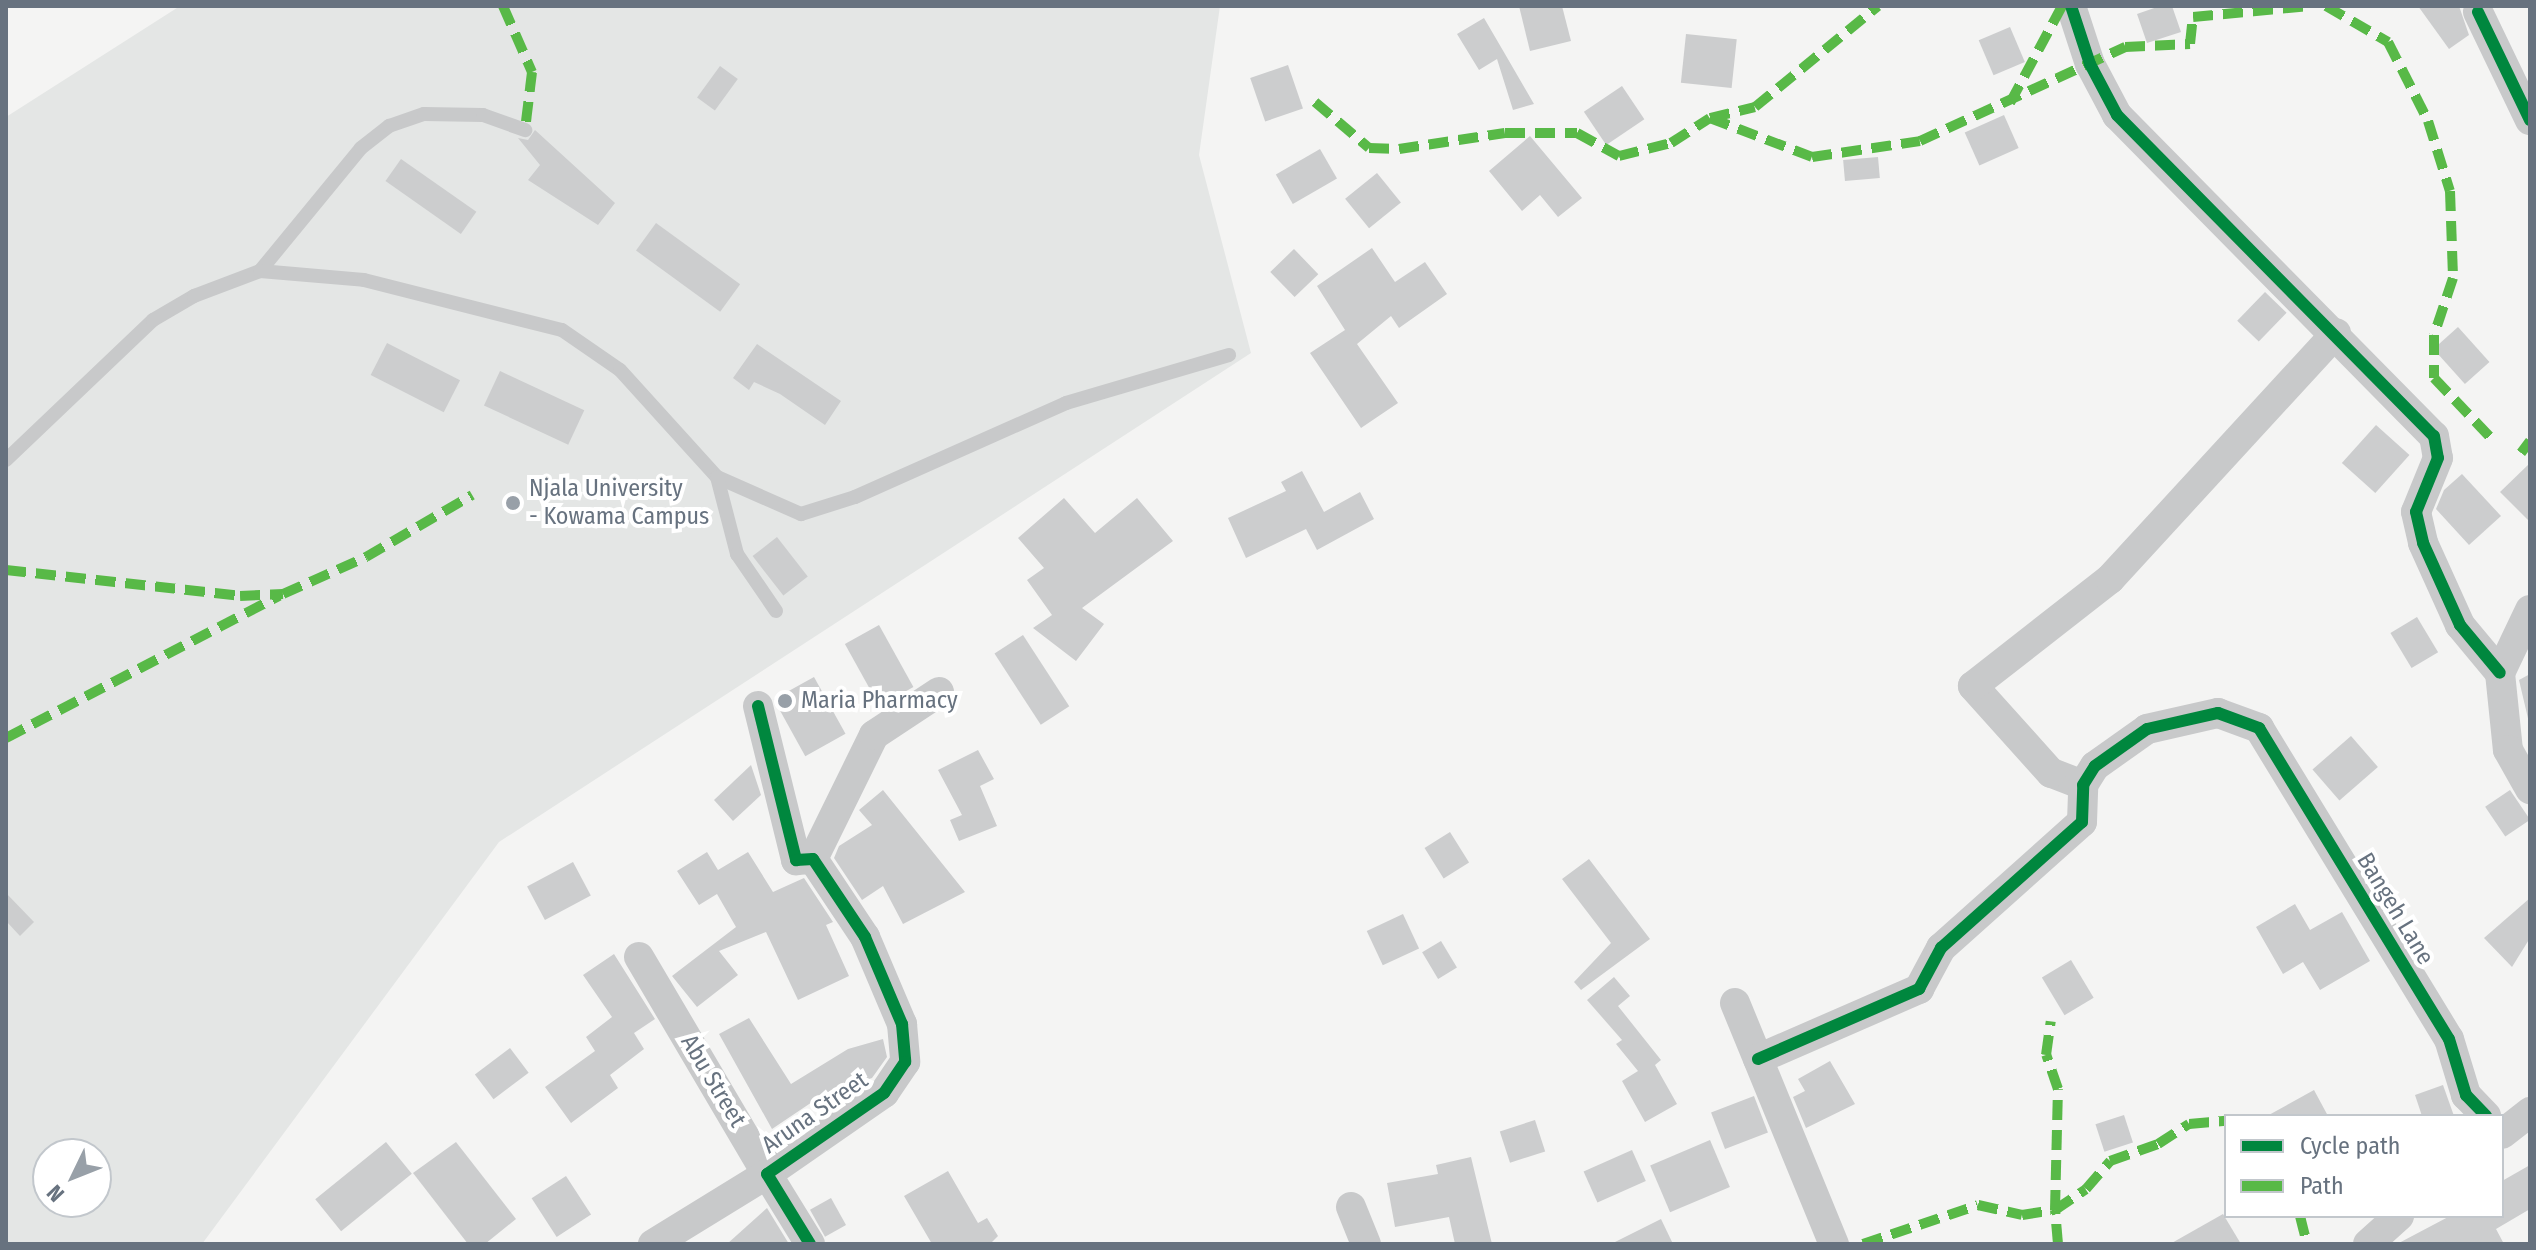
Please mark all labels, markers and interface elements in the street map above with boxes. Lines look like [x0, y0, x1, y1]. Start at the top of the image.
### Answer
place label: Njala University - Kowama Campus [529, 475, 709, 531]
marker: Njala University - Kowama Campus [504, 494, 522, 512]
place label: Maria Pharmacy [801, 687, 958, 715]
marker: Maria Pharmacy [776, 692, 794, 710]
street label: Bangeh Lane [2350, 848, 2440, 970]
street label: Abu Street [674, 1030, 752, 1132]
street label: Aruna Street [757, 1066, 873, 1160]
legend [2224, 1114, 2504, 1218]
text: Cycle path [2300, 1132, 2400, 1160]
north arrow [32, 1138, 112, 1218]
text: Path [2300, 1172, 2344, 1200]
text: N [41, 1179, 70, 1207]

